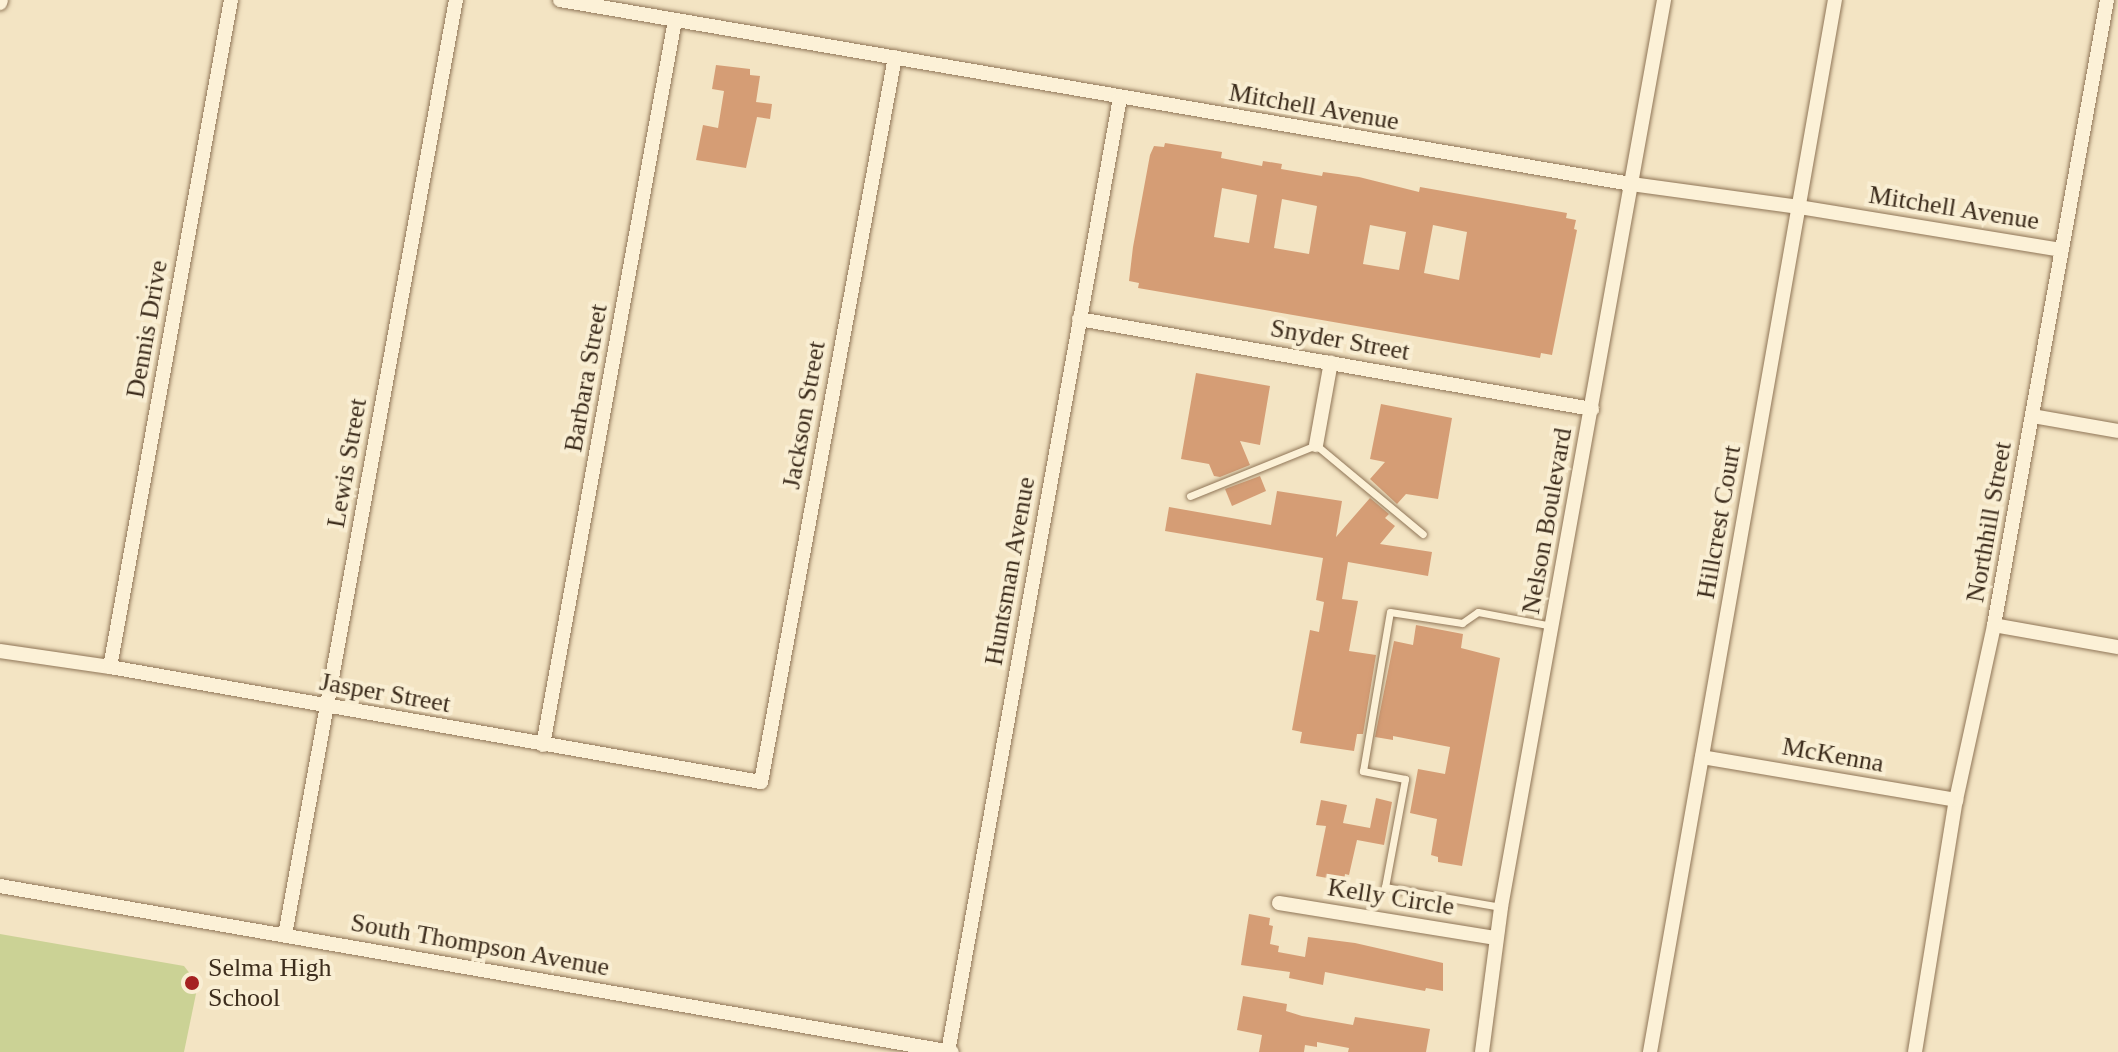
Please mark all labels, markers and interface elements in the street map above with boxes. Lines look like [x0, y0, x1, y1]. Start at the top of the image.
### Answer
street label: Mitchell Avenue [1226, 77, 1402, 137]
street label: Mitchell Avenue [1866, 179, 2042, 237]
street label: Dennis Drive [120, 258, 174, 400]
street label: Barbara Street [558, 302, 614, 454]
street label: Snyder Street [1268, 312, 1412, 368]
street label: Jackson Street [776, 339, 832, 491]
street label: Lewis Street [320, 396, 374, 530]
street label: Nelson Boulevard [1515, 425, 1579, 617]
street label: Northhill Street [1960, 439, 2018, 605]
street label: Hillcrest Court [1690, 443, 1748, 601]
street label: Huntsman Avenue [978, 474, 1042, 668]
street label: Jasper Street [317, 666, 453, 720]
street label: McKenna [1780, 731, 1886, 779]
street label: Kelly Circle [1325, 872, 1457, 922]
street label: South Thompson Avenue [347, 907, 613, 983]
place label: Selma High School [208, 952, 331, 1014]
marker: Selma High School [183, 974, 201, 992]

